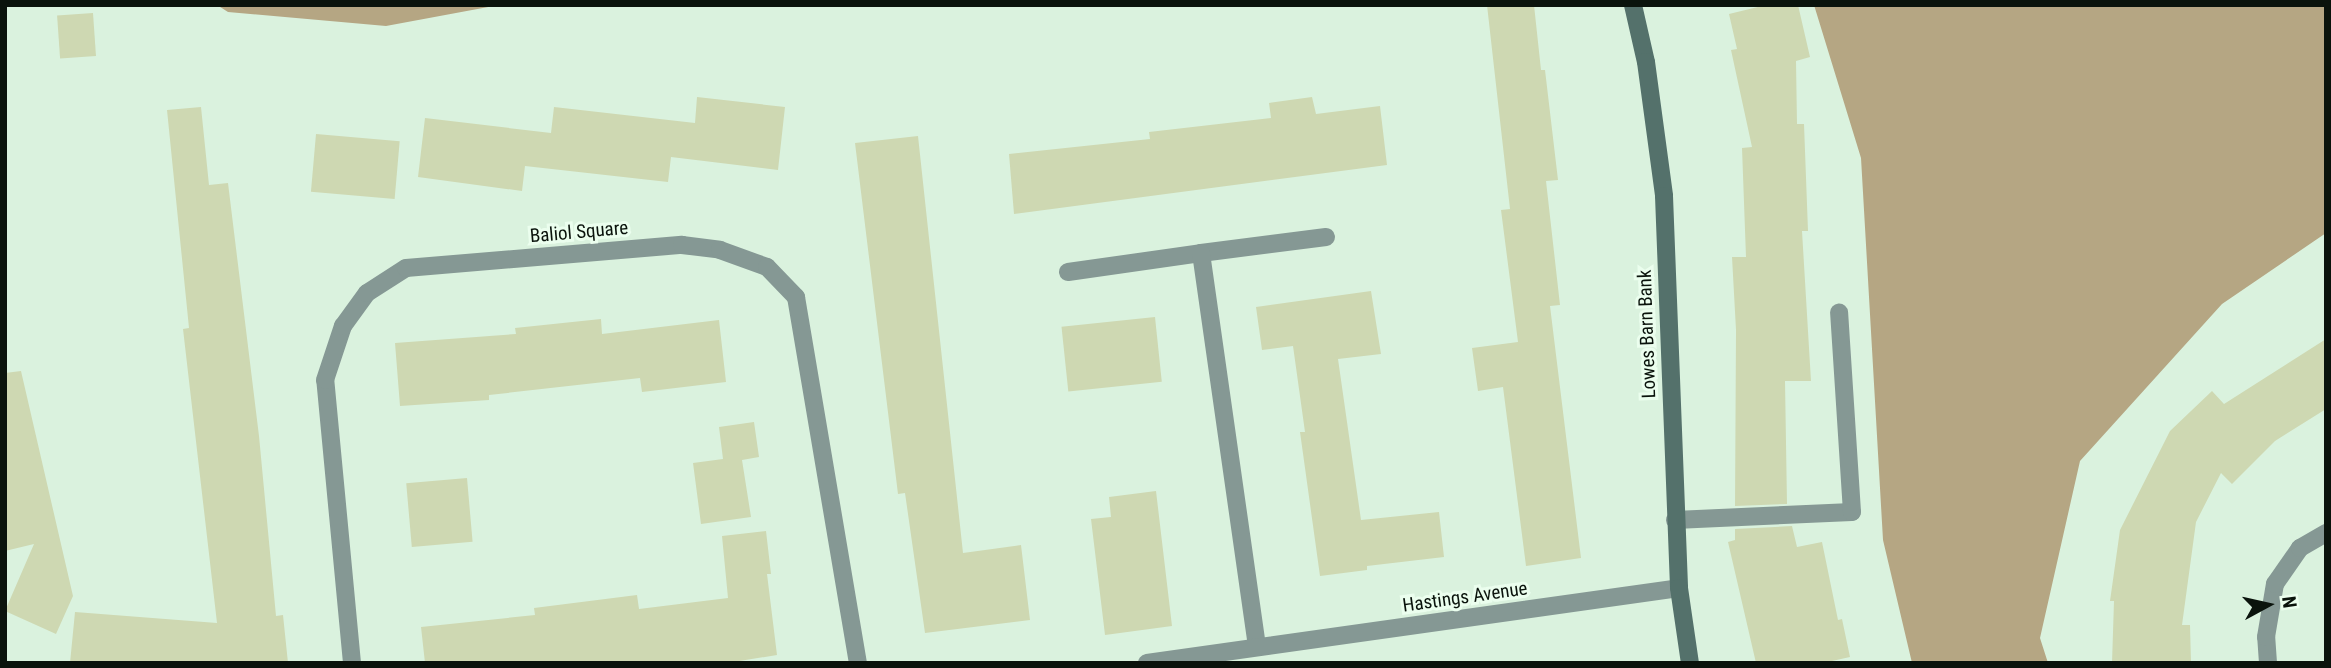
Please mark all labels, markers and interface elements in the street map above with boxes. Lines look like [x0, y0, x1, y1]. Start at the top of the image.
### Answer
street label: Baliol Square [529, 216, 629, 248]
street label: Lowes Barn Bank [1633, 269, 1661, 399]
north arrow [2233, 570, 2303, 640]
street label: Hastings Avenue [1401, 577, 1529, 617]
text: N [2277, 595, 2301, 609]

